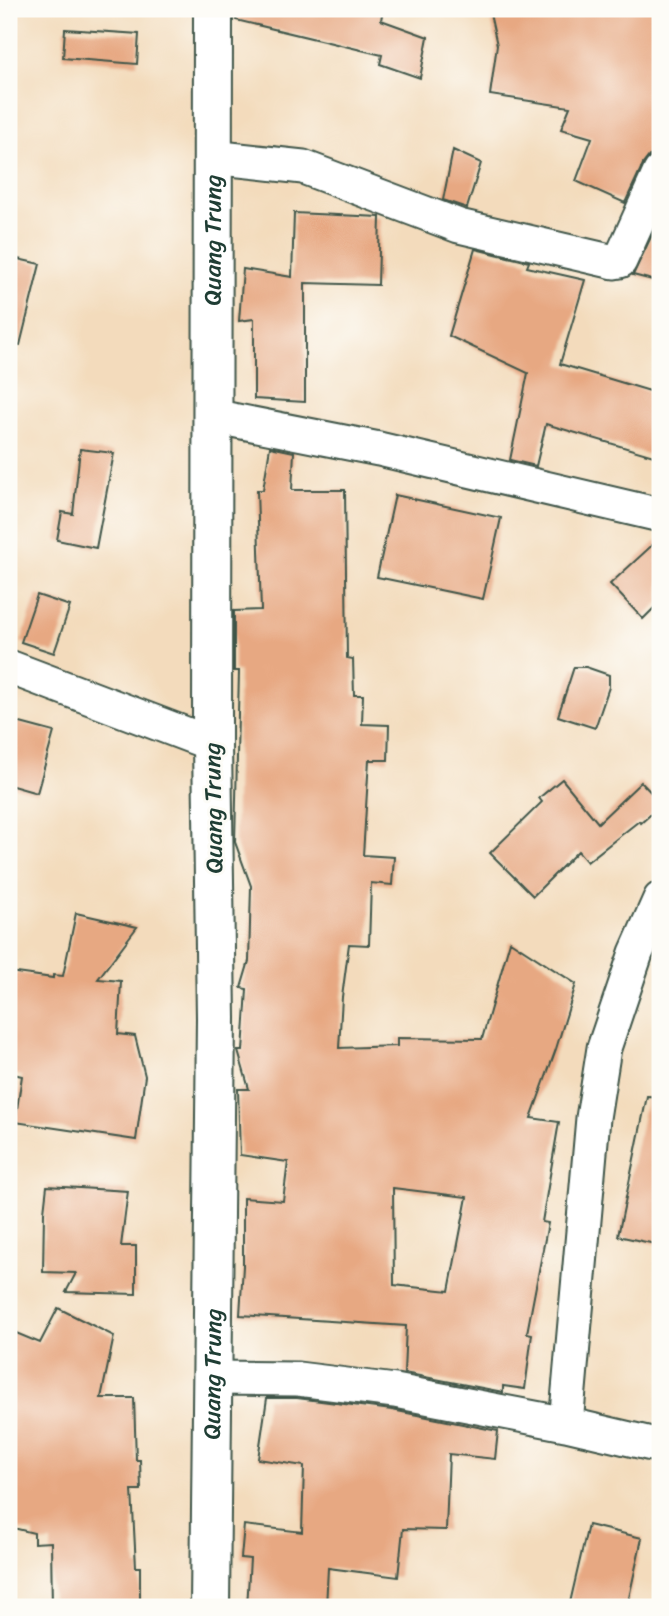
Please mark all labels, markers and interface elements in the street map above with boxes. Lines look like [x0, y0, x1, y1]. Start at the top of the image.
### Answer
street label: Quang Trung [192, 175, 234, 306]
street label: Quang Trung [191, 742, 235, 874]
street label: Quang Trung [191, 1308, 234, 1440]

